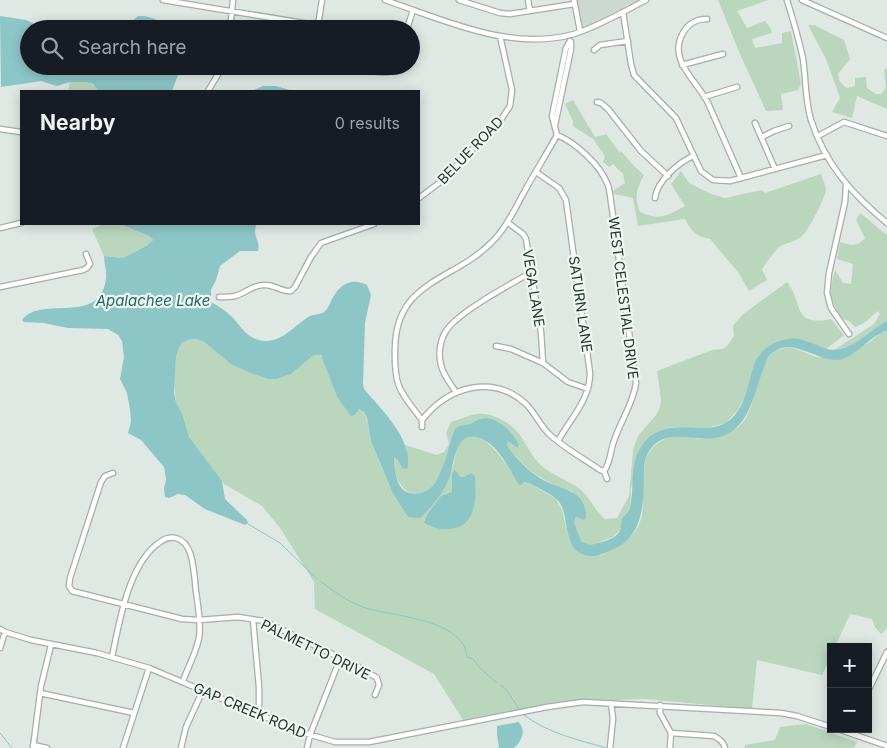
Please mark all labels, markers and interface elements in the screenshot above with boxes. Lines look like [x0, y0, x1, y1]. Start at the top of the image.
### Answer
search box [20, 20, 420, 75]
icon: search [38, 34, 66, 62]
text: Search here [78, 36, 187, 59]
text: Nearby [40, 110, 115, 135]
text: 0 results [335, 113, 400, 133]
street label: BELUE ROAD [434, 113, 506, 187]
street label: WEST CELESTIAL DRIVE [606, 216, 642, 380]
street label: VEGA LANE [519, 248, 549, 328]
street label: SATURN LANE [566, 255, 596, 353]
water label: Apalachee Lake [95, 291, 210, 310]
street label: PALMETTO DRIVE [258, 615, 374, 683]
map controls [827, 643, 872, 733]
button: + [827, 643, 872, 688]
street label: GAP CREEK ROAD [191, 679, 309, 741]
button: − [827, 688, 872, 733]

